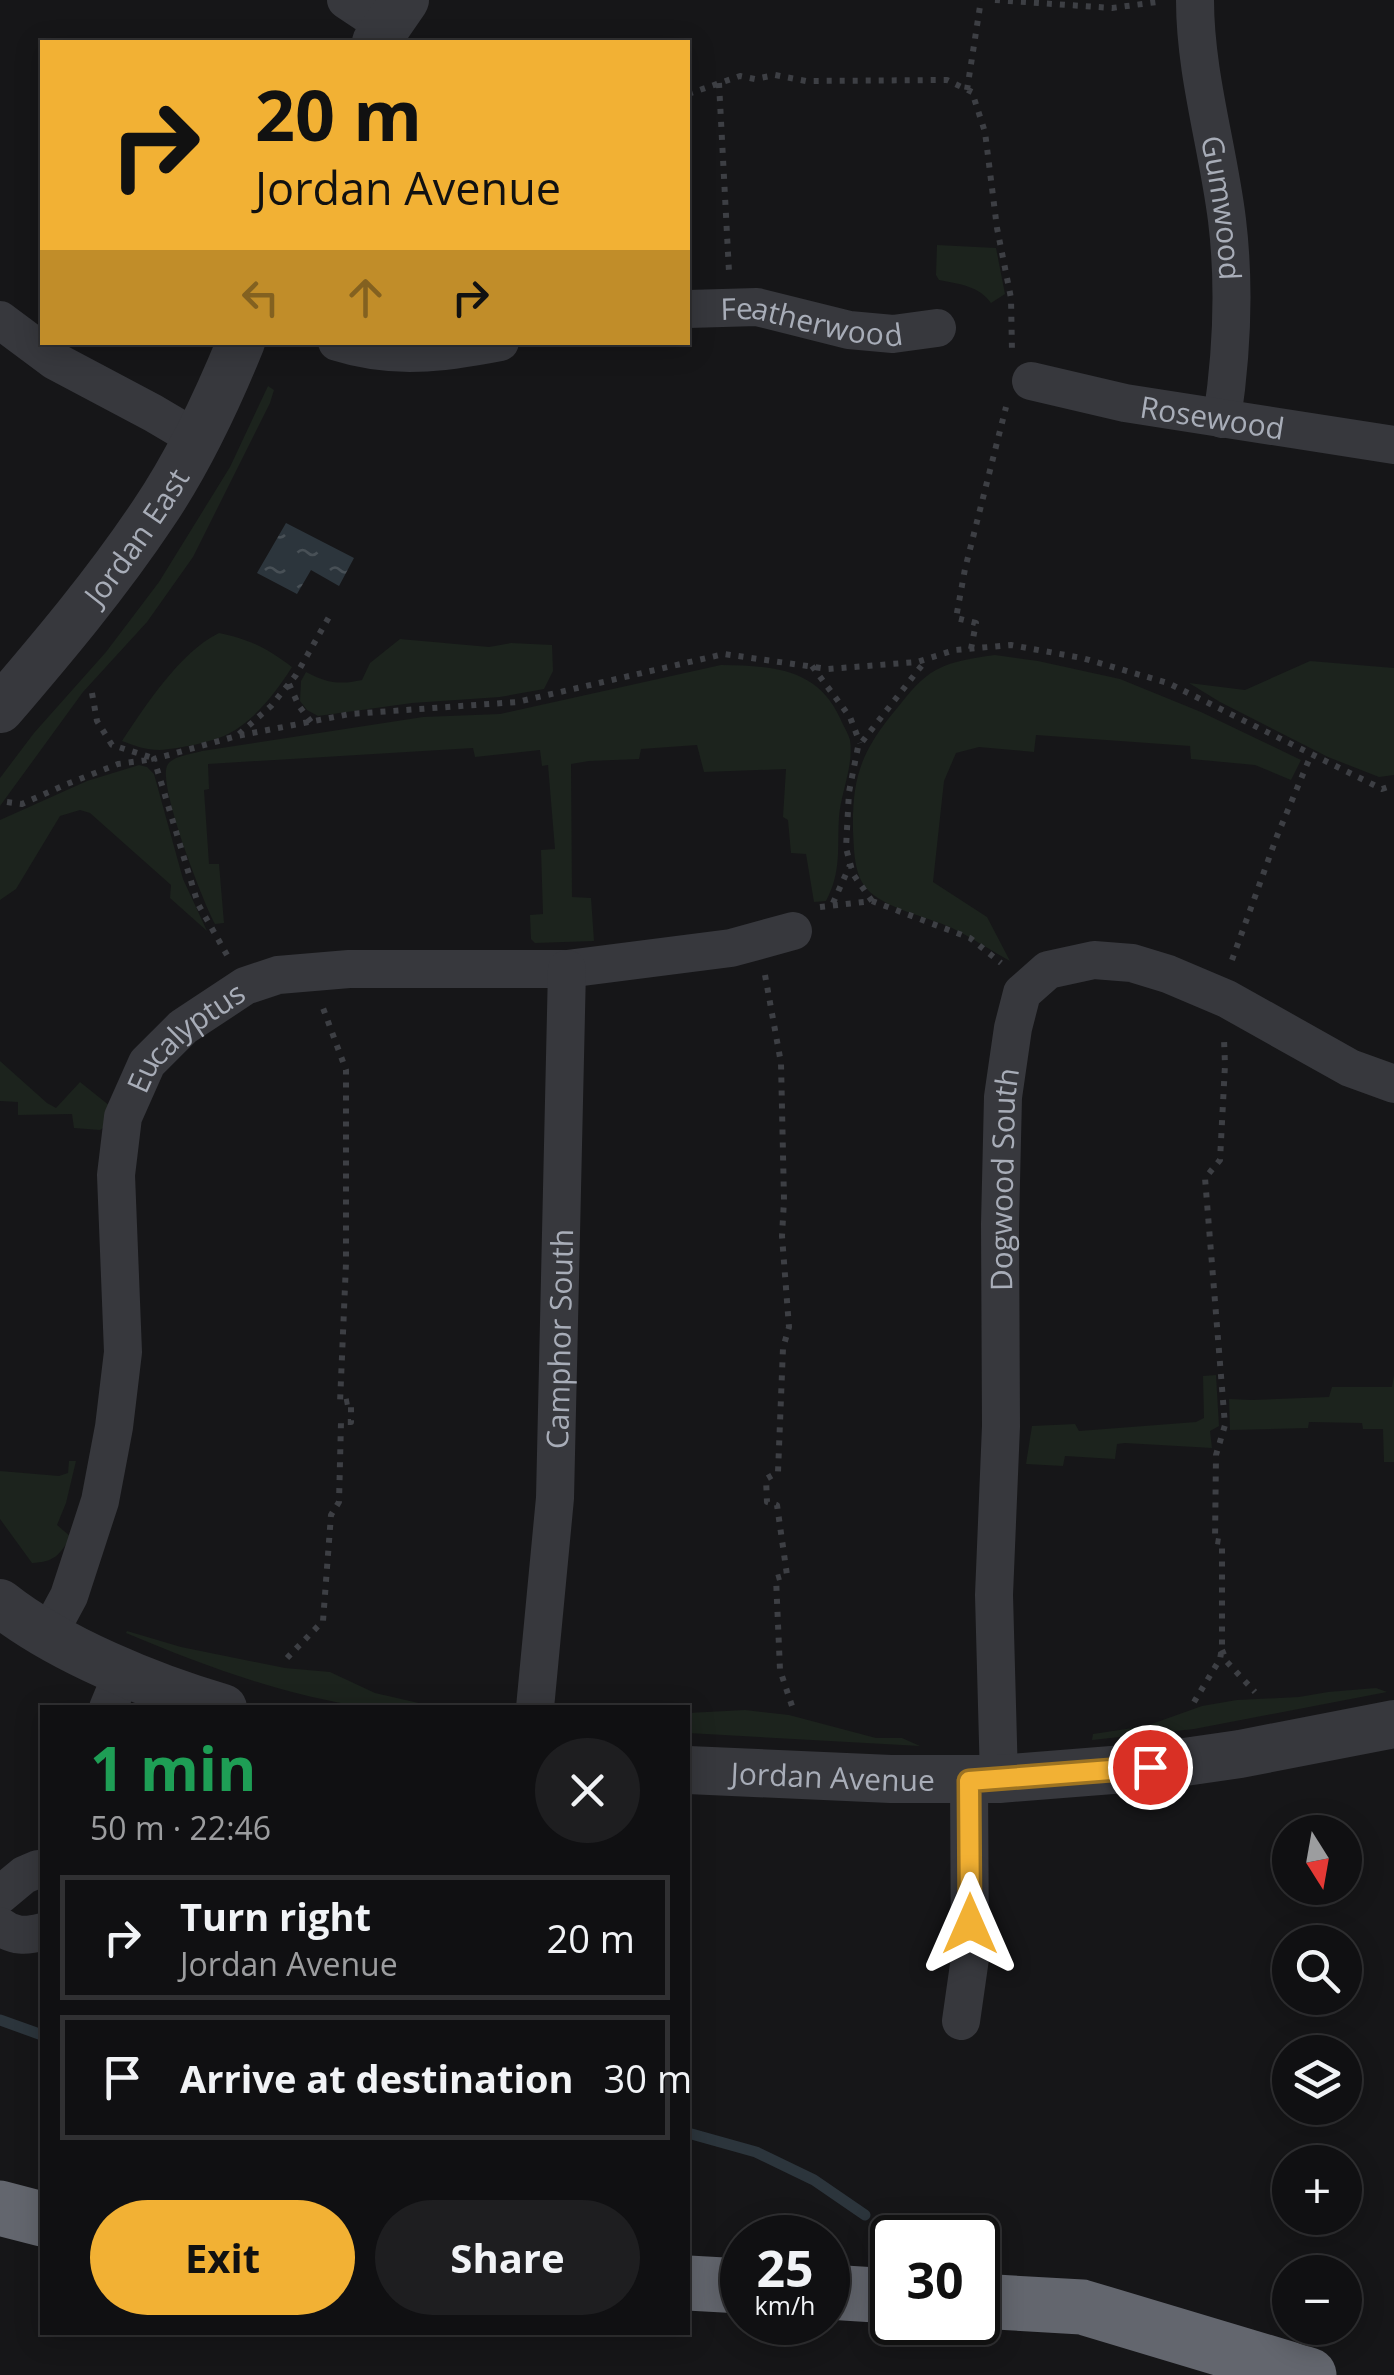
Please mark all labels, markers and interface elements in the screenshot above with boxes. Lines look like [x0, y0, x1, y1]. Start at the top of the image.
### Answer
text: 20 m [255, 66, 422, 162]
icon: right [90, 80, 220, 210]
street label: Gumwood [1192, 132, 1252, 281]
text: Jordan Avenue [255, 157, 561, 218]
icon: left [233, 270, 288, 325]
icon: ahead [338, 270, 393, 325]
icon: right [443, 270, 498, 325]
street label: Featherwood [720, 286, 905, 356]
street label: Rosewood [1137, 385, 1287, 448]
street label: Jordan East [72, 460, 198, 615]
street label: Eucalyptus [116, 972, 252, 1099]
street label: Dogwood South [979, 1065, 1028, 1291]
street label: Camphor South [536, 1228, 582, 1450]
pin [1108, 1725, 1193, 1810]
text: 1 min [90, 1727, 257, 1809]
button: close [535, 1738, 640, 1843]
icon: arrive [1123, 1740, 1178, 1795]
street label: Jordan Avenue [727, 1751, 935, 1800]
text: 50 m · 22:46 [90, 1806, 271, 1849]
north arrow [1272, 1815, 1362, 1905]
map controls [1272, 1815, 1362, 2345]
position arrow [918, 1872, 1022, 1976]
text: Turn right [180, 1890, 371, 1942]
icon: right [95, 1910, 150, 1965]
text: 20 m [546, 1912, 635, 1964]
button: search [1272, 1925, 1362, 2015]
text: Jordan Avenue [180, 1942, 398, 1985]
button: layers [1272, 2035, 1362, 2125]
icon: arrive [95, 2050, 150, 2105]
text: Arrive at destination [180, 2052, 574, 2104]
text: 30 m [604, 2052, 692, 2104]
button: + [1272, 2145, 1362, 2235]
button: Exit [90, 2200, 355, 2315]
button: Share [375, 2200, 640, 2315]
speed limit sign: 30 [870, 2215, 1000, 2345]
text: 25 [756, 2234, 814, 2302]
button: − [1272, 2255, 1362, 2345]
text: km/h [755, 2288, 815, 2322]

